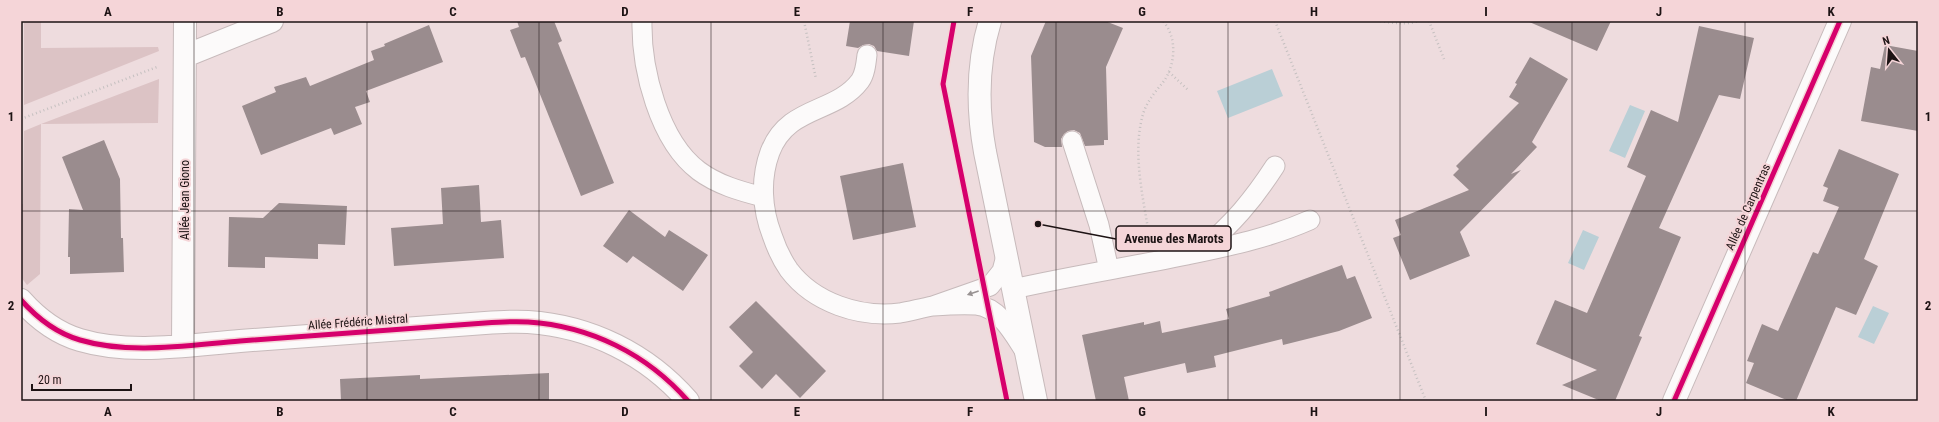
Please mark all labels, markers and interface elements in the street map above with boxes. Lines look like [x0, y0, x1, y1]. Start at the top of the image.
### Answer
text: A [104, 4, 112, 19]
text: B [276, 4, 284, 19]
text: C [449, 4, 457, 19]
text: D [621, 4, 629, 19]
text: E [794, 4, 801, 19]
text: F [967, 4, 973, 19]
text: G [1138, 4, 1146, 19]
text: H [1310, 4, 1318, 19]
text: I [1484, 4, 1488, 19]
text: J [1656, 4, 1662, 19]
text: K [1827, 4, 1835, 19]
north arrow [1869, 30, 1909, 70]
text: N [1881, 34, 1892, 48]
text: 1 [8, 109, 14, 124]
text: 1 [1925, 109, 1931, 124]
street label: Allée Jean Giono [178, 160, 192, 240]
street label: Allée de Carpentras [1723, 162, 1773, 252]
callout: Avenue des Marots [1116, 226, 1231, 251]
text: Avenue des Marots [1124, 231, 1224, 246]
one-way arrow [966, 290, 978, 296]
text: 2 [8, 298, 15, 313]
text: 2 [1925, 298, 1932, 313]
street label: Allée Frédéric Mistral [307, 312, 409, 332]
scale bar [32, 366, 131, 392]
text: 20 m [38, 373, 62, 387]
text: A [104, 404, 112, 419]
text: B [276, 404, 284, 419]
text: C [449, 404, 457, 419]
text: D [621, 404, 629, 419]
text: E [794, 404, 801, 419]
text: F [967, 404, 973, 419]
text: G [1138, 404, 1146, 419]
text: H [1310, 404, 1318, 419]
text: I [1484, 404, 1488, 419]
text: J [1656, 404, 1662, 419]
text: K [1827, 404, 1835, 419]

